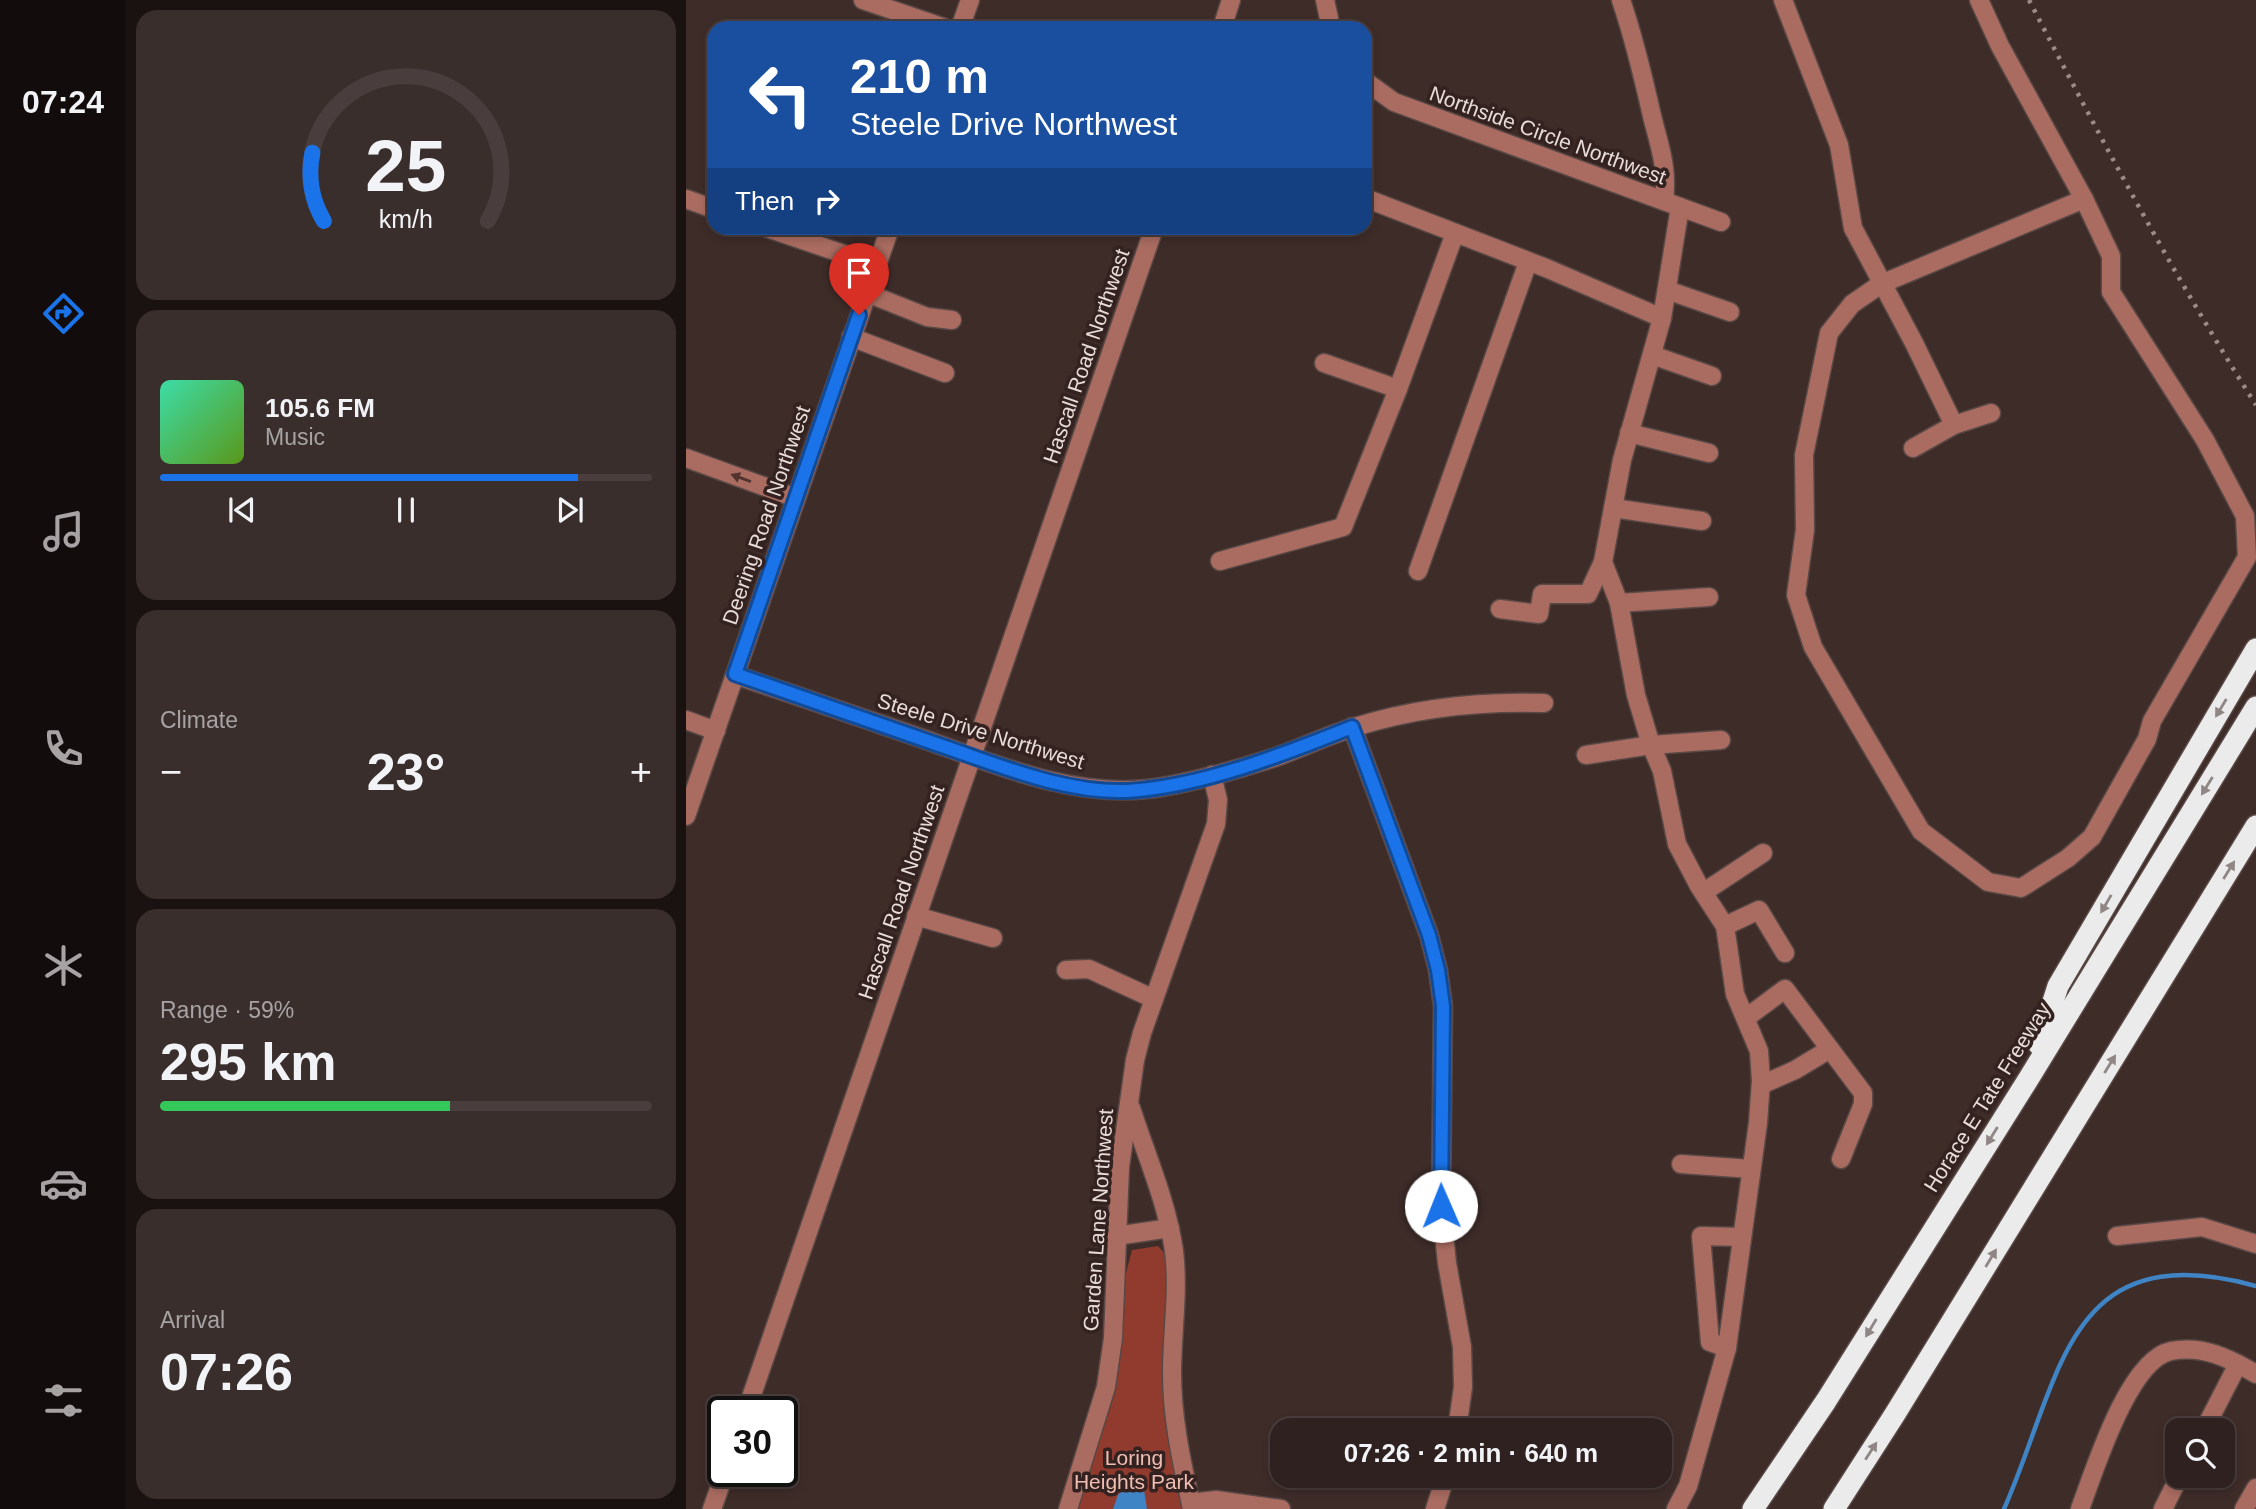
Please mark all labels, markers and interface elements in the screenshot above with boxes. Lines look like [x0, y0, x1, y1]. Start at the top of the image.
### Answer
icon: left [735, 49, 826, 140]
text: 210 m [850, 49, 989, 103]
street label: Northside Circle Northwest [1427, 81, 1669, 189]
text: 07:24 [22, 84, 104, 120]
text: Steele Drive Northwest [850, 106, 1177, 142]
text: 25 [366, 125, 446, 206]
icon: right [808, 182, 846, 220]
text: Then [735, 186, 794, 216]
text: km/h [379, 205, 433, 233]
pin [829, 243, 889, 315]
street label: Hascall Road Northwest [1038, 246, 1134, 466]
icon: arrive [840, 254, 878, 292]
icon: directions [39, 289, 88, 338]
text: 105.6 FM [265, 393, 375, 423]
street label: Deering Road Northwest [718, 402, 814, 627]
text: Music [265, 424, 325, 450]
one-way arrow [731, 472, 752, 483]
icon: previous [223, 491, 261, 529]
icon: pause [387, 491, 425, 529]
icon: next [551, 491, 589, 529]
icon: music [39, 507, 88, 556]
street label: Steele Drive Northwest [875, 689, 1087, 773]
one-way arrow [2215, 698, 2228, 717]
text: Climate [160, 707, 238, 733]
icon: phone [39, 724, 88, 773]
text: 23° [367, 743, 445, 801]
text: − [160, 751, 182, 793]
text: + [630, 751, 652, 793]
one-way arrow [2201, 777, 2214, 796]
street label: Hascall Road Northwest [853, 782, 949, 1002]
one-way arrow [2222, 861, 2235, 880]
one-way arrow [2100, 894, 2112, 914]
icon: climate [39, 941, 88, 990]
text: Range · 59% [160, 997, 294, 1023]
street label: Horace E Tate Freeway [1919, 998, 2055, 1196]
text: 295 km [160, 1033, 336, 1091]
one-way arrow [2103, 1055, 2116, 1074]
street label: Garden Lane Northwest [1079, 1108, 1117, 1332]
one-way arrow [1986, 1126, 1999, 1146]
icon: car [39, 1159, 88, 1208]
position arrow [1404, 1169, 1478, 1243]
one-way arrow [1984, 1248, 1997, 1268]
text: Arrival [160, 1307, 225, 1333]
one-way arrow [1864, 1319, 1877, 1338]
text: 07:26 [160, 1343, 293, 1401]
icon: filters [39, 1376, 88, 1425]
speed limit sign: 30 [707, 1396, 798, 1487]
map controls [2165, 1418, 2235, 1488]
button: search [2165, 1418, 2235, 1488]
text: 07:26 · 2 min · 640 m [1344, 1438, 1598, 1468]
one-way arrow [1865, 1442, 1878, 1461]
park label: Loring Heights Park [1074, 1446, 1195, 1493]

